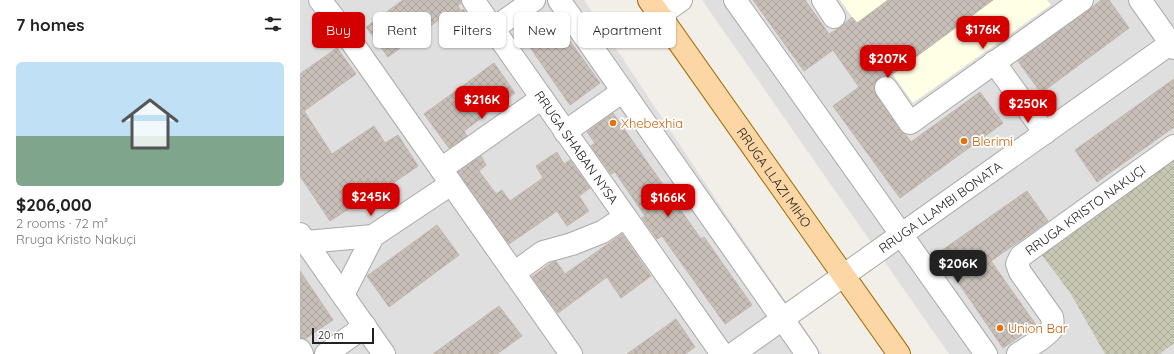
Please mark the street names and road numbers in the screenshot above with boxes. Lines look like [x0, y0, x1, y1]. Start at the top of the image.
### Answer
street label: RRUGA SHABAN NYSA [531, 87, 622, 207]
street label: RRUGA LLAZI MIHO [733, 124, 815, 230]
street label: RRUGA LLAMBI BONATA [875, 158, 1005, 256]
street label: RRUGA KRISTO NAKUÇI [1022, 161, 1149, 258]

